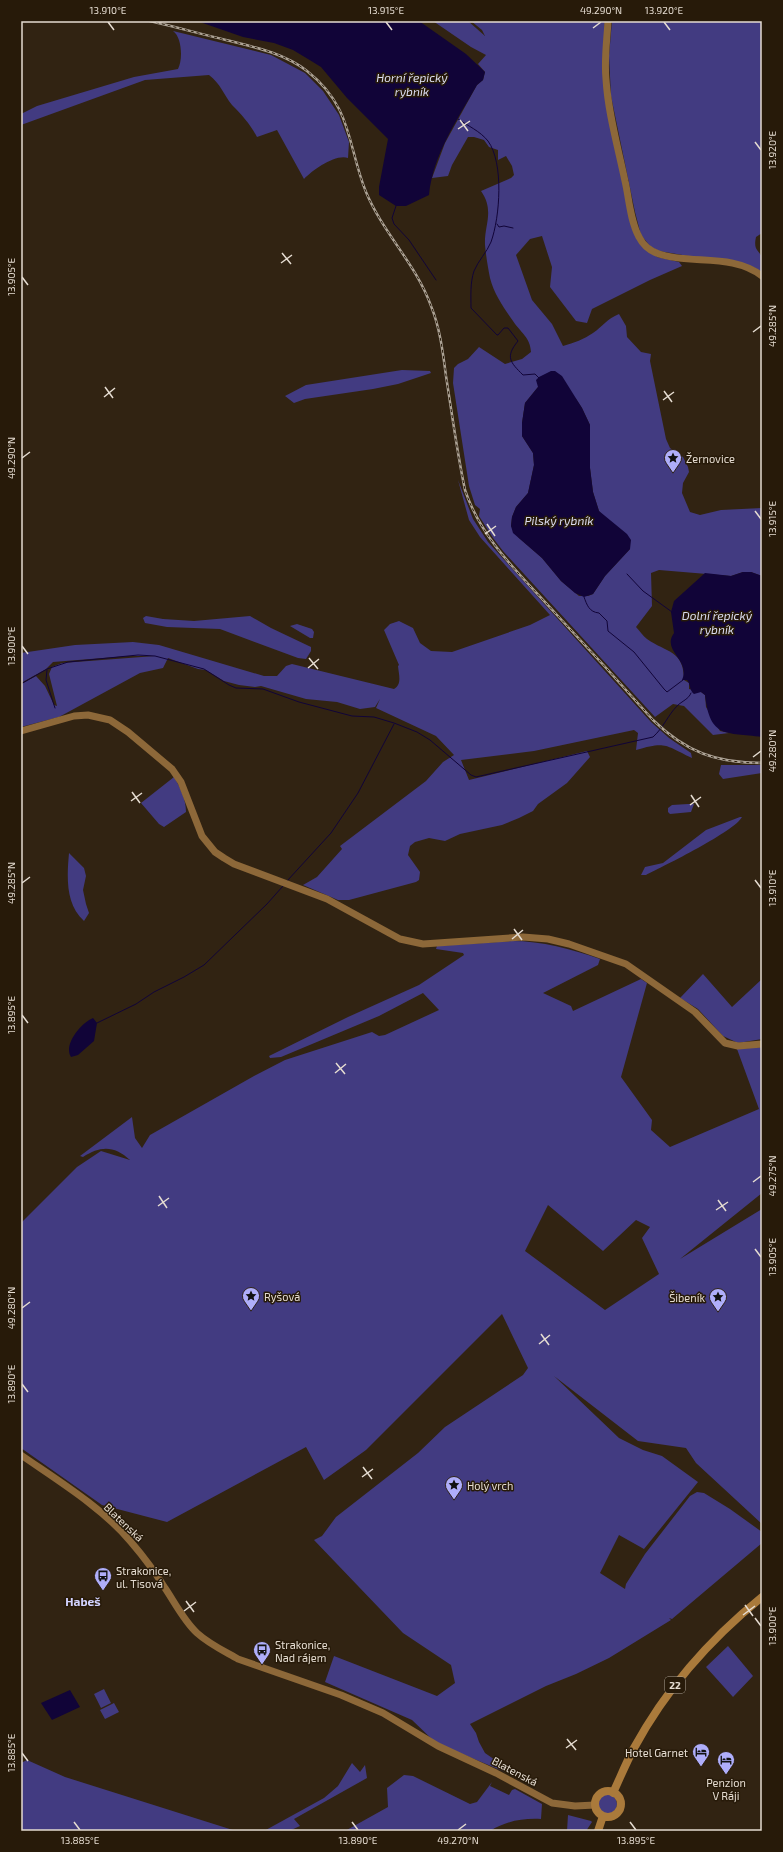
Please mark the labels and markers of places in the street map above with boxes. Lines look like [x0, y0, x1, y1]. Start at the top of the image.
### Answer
place icon: Žernovice [663, 448, 683, 473]
place label: Žernovice [686, 452, 735, 465]
place icon: Ryšová [241, 1286, 261, 1311]
place icon: Šibeník [708, 1287, 728, 1312]
place label: Ryšová [264, 1290, 300, 1303]
place label: Šibeník [669, 1291, 705, 1304]
place icon: Holý vrch [444, 1475, 464, 1500]
place label: Holý vrch [467, 1479, 513, 1492]
place label: Strakonice, ul. Tisová [116, 1564, 171, 1590]
bus stop icon: Strakonice, ul. Tisová [93, 1566, 113, 1591]
place label: Strakonice, Nad rájem [275, 1638, 330, 1665]
bus stop icon: Strakonice, Nad rájem [252, 1640, 272, 1665]
hotel icon: Hotel Garnet [691, 1742, 711, 1767]
place label: Hotel Garnet [625, 1746, 688, 1759]
hotel icon: Penzion V Ráji [716, 1750, 736, 1775]
place label: Penzion V Ráji [706, 1776, 746, 1803]

